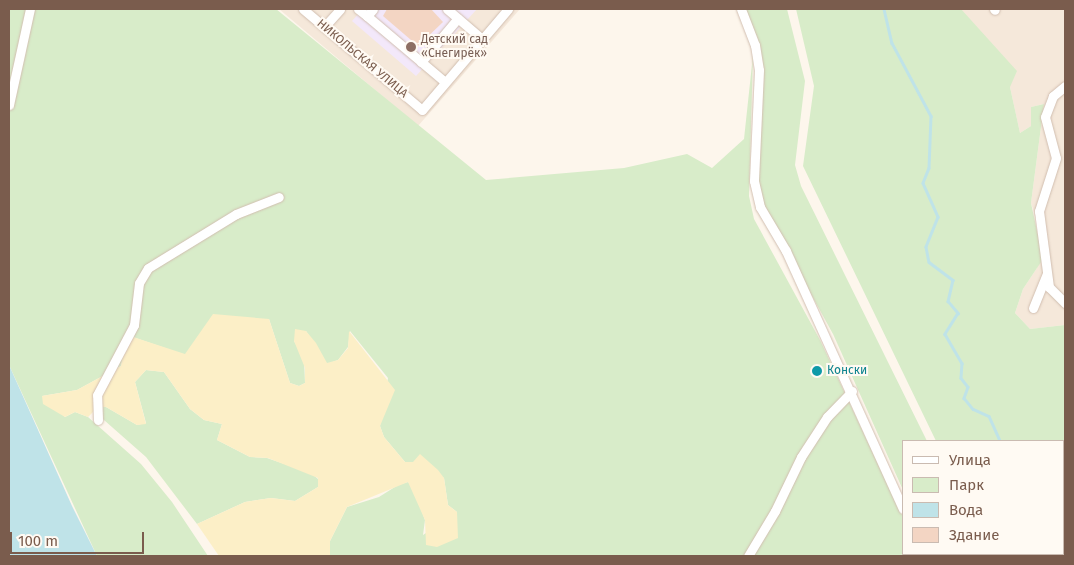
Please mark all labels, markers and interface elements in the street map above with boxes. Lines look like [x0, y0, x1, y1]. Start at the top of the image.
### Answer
street label: НИКОЛЬСКАЯ УЛИЦА [314, 17, 410, 101]
place label: Детский сад «Снегирёк» [421, 33, 488, 61]
marker: Детский сад «Снегирёк» [405, 41, 417, 53]
place label: Конски [827, 364, 867, 378]
marker: Конски [811, 365, 823, 377]
legend [902, 440, 1064, 555]
text: Улица [949, 451, 991, 469]
text: Парк [949, 476, 984, 494]
text: Вода [949, 501, 983, 519]
scale bar [12, 522, 146, 554]
text: Здание [949, 526, 999, 544]
text: 100 m [18, 532, 58, 550]

